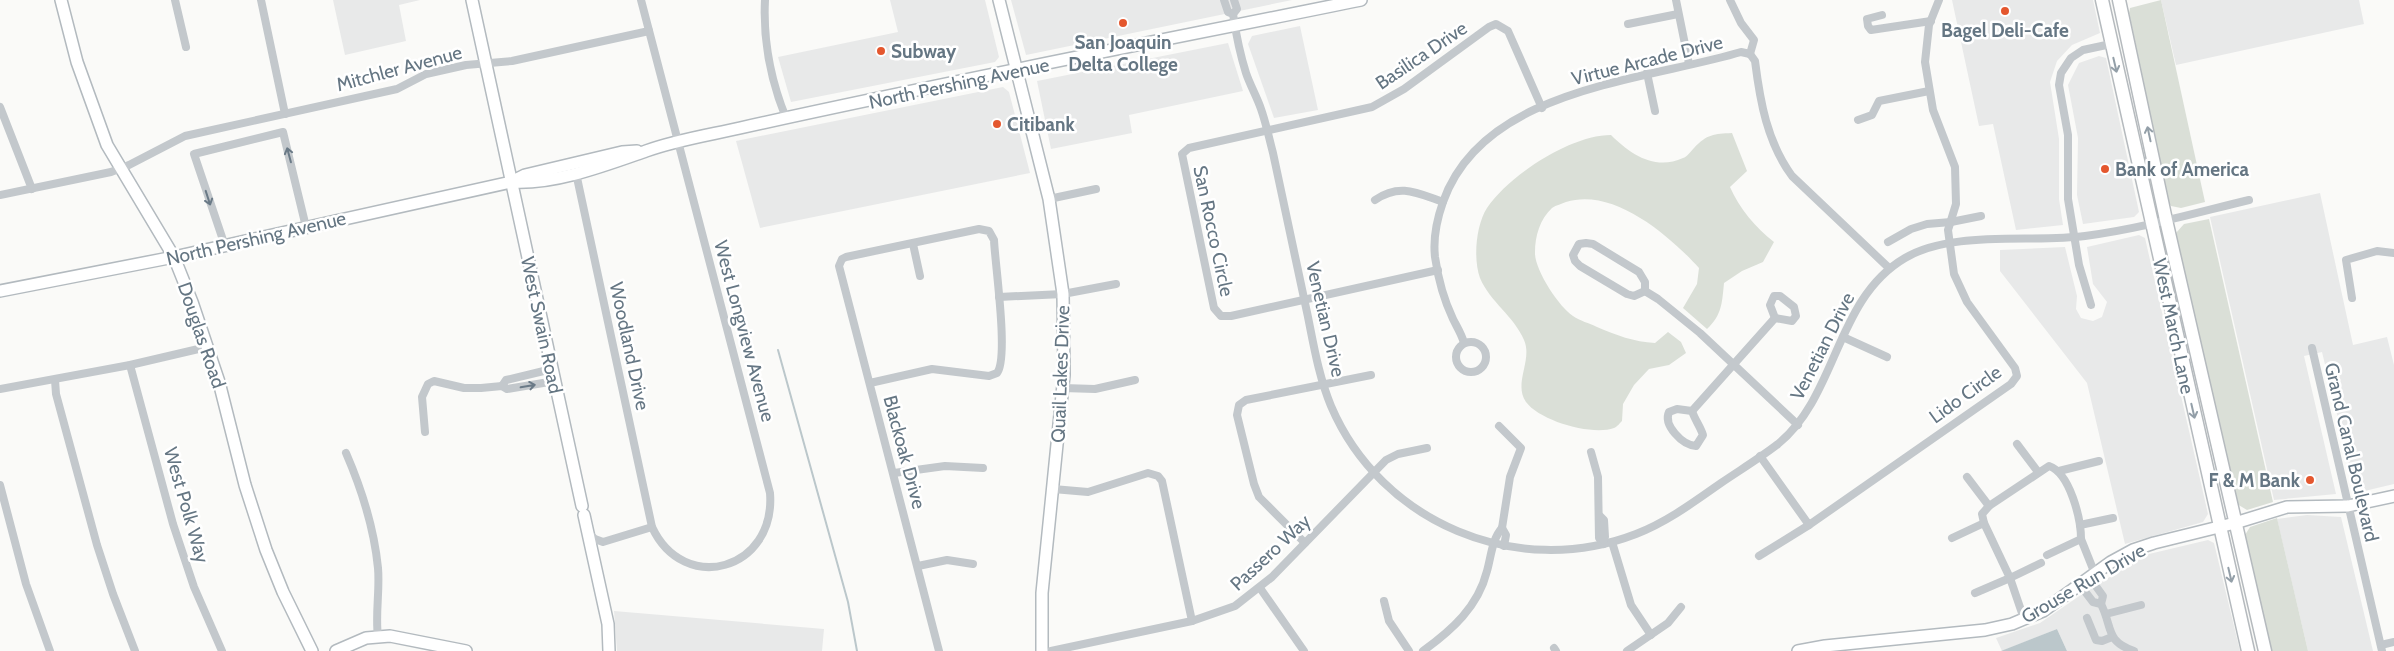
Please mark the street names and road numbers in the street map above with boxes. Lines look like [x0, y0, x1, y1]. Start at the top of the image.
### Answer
street label: Basilica Drive [1371, 16, 1472, 94]
street label: Virtue Arcade Drive [1569, 30, 1725, 90]
street label: Mitchler Avenue [334, 41, 465, 96]
street label: North Pershing Avenue [867, 53, 1052, 114]
street label: San Rocco Circle [1188, 164, 1239, 299]
street label: North Pershing Avenue [164, 207, 348, 270]
street label: West Longview Avenue [709, 238, 780, 425]
street label: West Swain Road [516, 255, 567, 396]
street label: West March Lane [2148, 256, 2199, 396]
street label: Venetian Drive [1301, 259, 1350, 379]
street label: Douglas Road [173, 279, 230, 391]
street label: Woodland Drive [605, 280, 654, 413]
street label: Venetian Drive [1786, 288, 1860, 404]
street label: Quail Lakes Drive [1047, 305, 1074, 443]
street label: Lido Circle [1925, 360, 2006, 428]
street label: Grand Canal Boulevard [2320, 360, 2383, 544]
street label: Blackoak Drive [878, 393, 931, 512]
street label: West Polk Way [159, 445, 214, 566]
street label: Passero Way [1225, 509, 1315, 595]
street label: Grouse Run Drive [2017, 538, 2150, 628]

